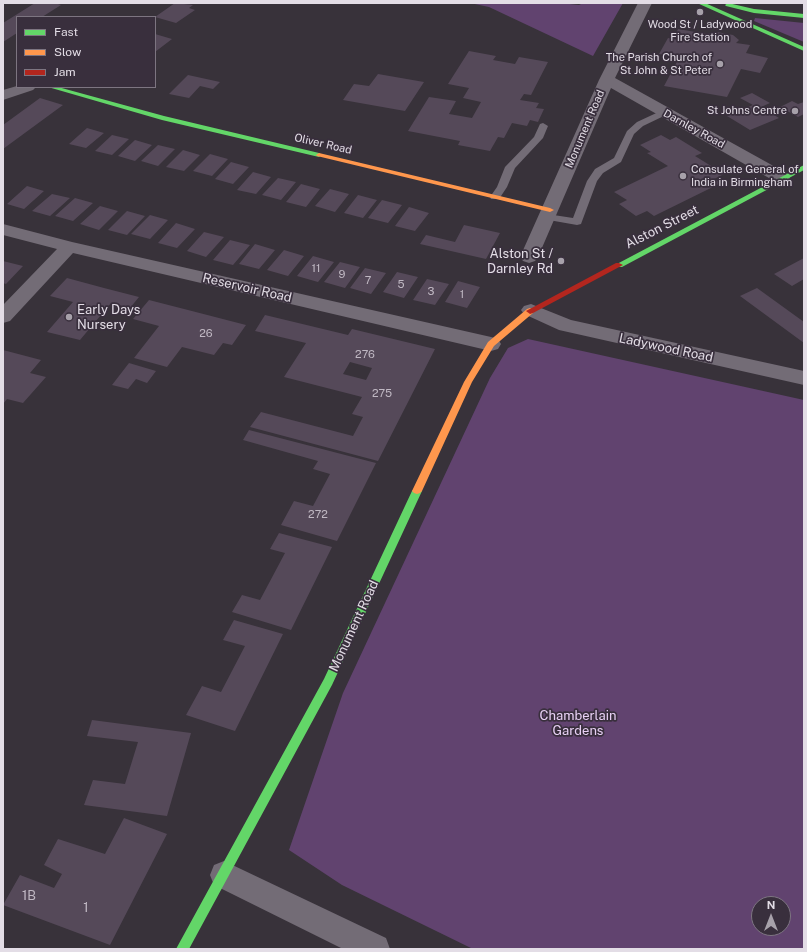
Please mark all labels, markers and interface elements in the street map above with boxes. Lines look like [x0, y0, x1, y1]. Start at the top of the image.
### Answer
marker: Wood St / Ladywood Fire Station [695, 7, 705, 17]
legend [16, 16, 156, 88]
place label: Wood St / Ladywood Fire Station [648, 18, 752, 44]
text: Fast [54, 25, 78, 39]
text: Slow [54, 45, 81, 59]
place label: The Parish Church of St John & St Peter [606, 51, 712, 77]
marker: The Parish Church of St John & St Peter [715, 59, 725, 69]
text: Jam [54, 65, 76, 79]
street label: Monument Road [563, 88, 607, 170]
place label: St Johns Centre [707, 104, 787, 118]
marker: St Johns Centre [790, 106, 800, 116]
street label: Darnley Road [661, 107, 727, 151]
street label: Oliver Road [293, 131, 353, 157]
place label: Consulate General of India in Birmingham [691, 163, 799, 189]
marker: Consulate General of India in Birmingham [678, 171, 688, 181]
street label: Alston Street [623, 202, 701, 252]
place label: Alston St / Darnley Rd [487, 246, 553, 277]
marker: Alston St / Darnley Rd [556, 256, 566, 266]
house number: 11 [312, 262, 320, 276]
house number: 9 [339, 268, 345, 282]
street label: Reservoir Road [201, 270, 293, 306]
house number: 7 [365, 274, 371, 288]
house number: 5 [397, 278, 405, 292]
house number: 3 [428, 285, 434, 299]
house number: 1 [460, 288, 464, 302]
place label: Early Days Nursery [77, 302, 140, 333]
marker: Early Days Nursery [64, 312, 74, 322]
house number: 26 [199, 327, 213, 341]
street label: Ladywood Road [618, 330, 714, 366]
house number: 276 [355, 348, 375, 362]
house number: 275 [372, 387, 392, 401]
house number: 272 [308, 508, 328, 522]
street label: Monument Road [326, 578, 382, 674]
park label: Chamberlain Gardens [540, 708, 616, 739]
house number: 1B [22, 888, 36, 904]
north arrow [751, 896, 791, 936]
text: N [767, 899, 775, 911]
house number: 1 [83, 900, 89, 916]

